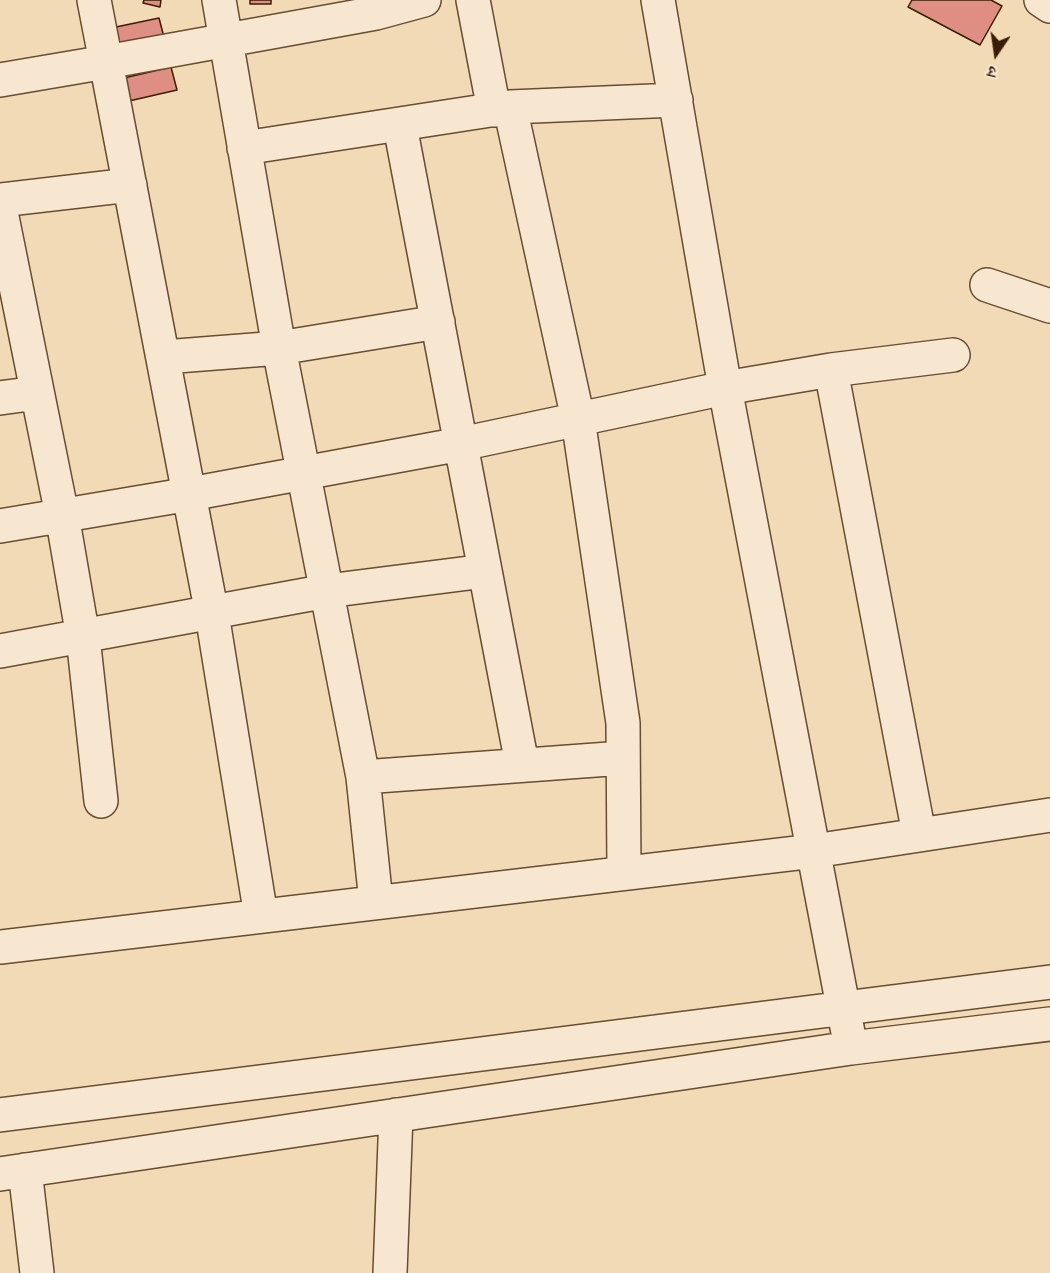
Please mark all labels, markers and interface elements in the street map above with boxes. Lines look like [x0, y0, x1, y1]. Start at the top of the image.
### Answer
north arrow [966, 24, 1026, 84]
text: उ [986, 60, 998, 83]

